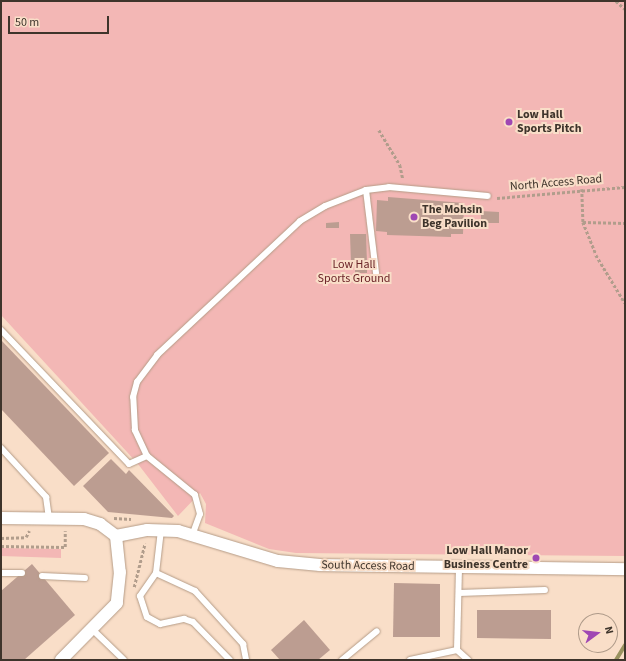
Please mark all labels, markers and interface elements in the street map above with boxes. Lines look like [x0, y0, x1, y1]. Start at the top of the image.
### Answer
scale bar [10, 8, 111, 34]
text: 50 m [15, 14, 39, 31]
place label: Low Hall Sports Pitch [517, 108, 581, 136]
marker: Low Hall Sports Pitch [504, 117, 514, 127]
street label: North Access Road [509, 172, 603, 194]
place label: The Mohsin Beg Pavilion [422, 203, 487, 231]
marker: The Mohsin Beg Pavilion [409, 212, 419, 222]
park label: Low Hall Sports Ground [318, 258, 390, 286]
place label: Low Hall Manor Business Centre [444, 544, 528, 572]
marker: Low Hall Manor Business Centre [531, 553, 541, 563]
street label: South Access Road [321, 558, 415, 574]
north arrow [578, 613, 618, 653]
text: N [601, 625, 617, 635]

